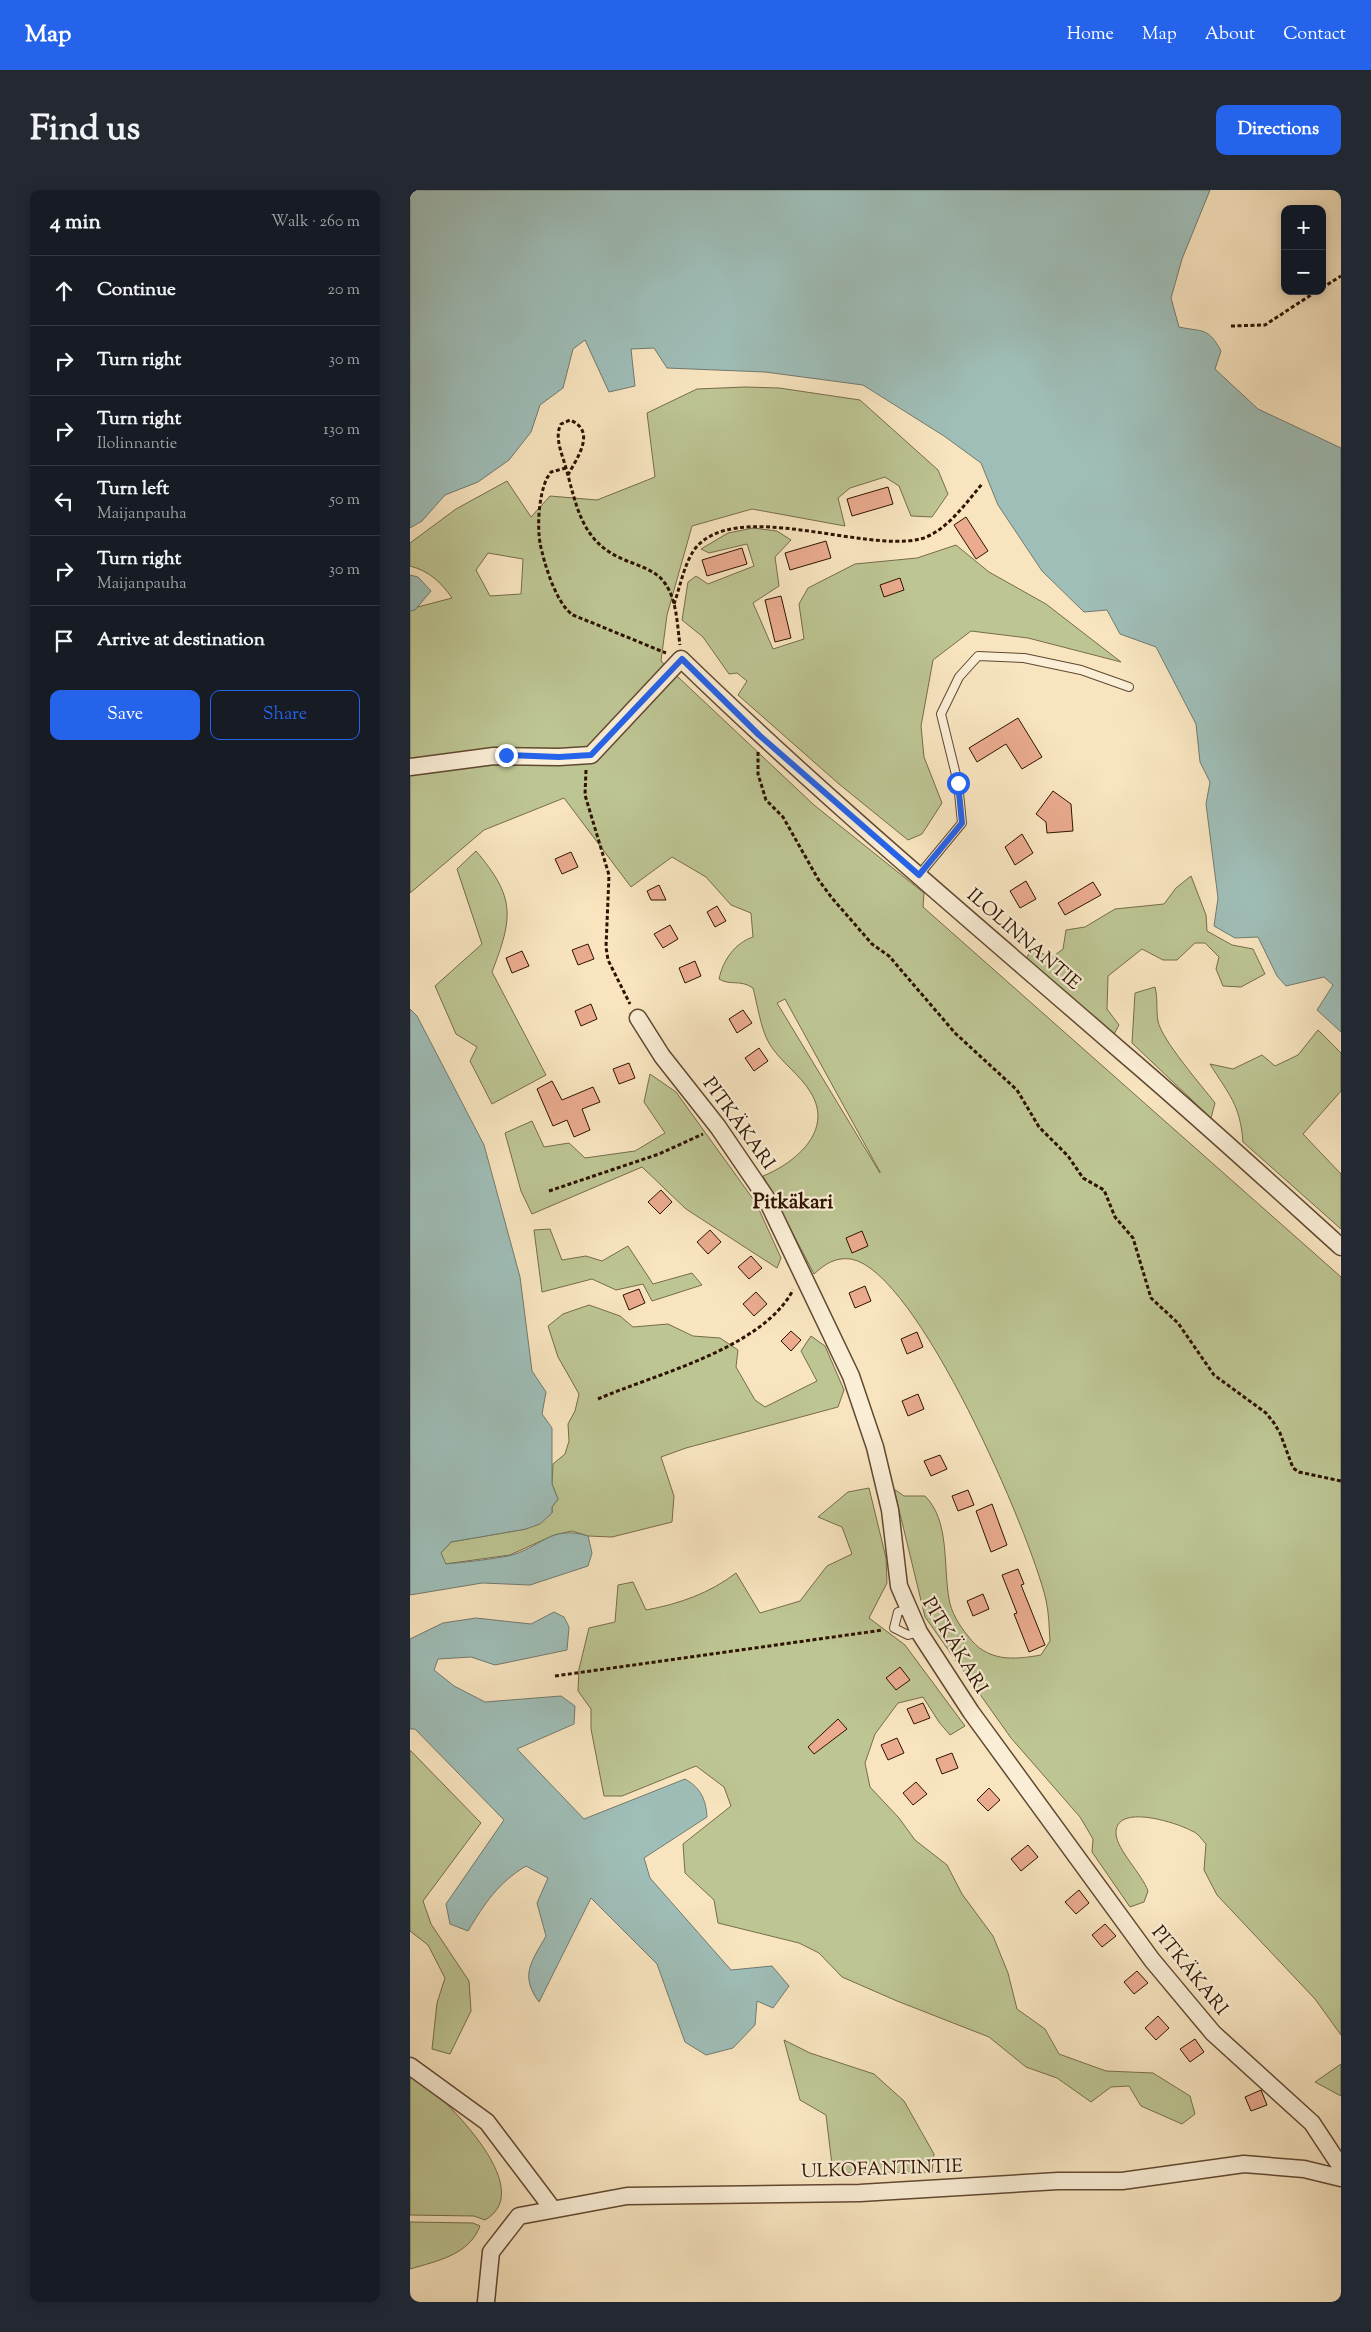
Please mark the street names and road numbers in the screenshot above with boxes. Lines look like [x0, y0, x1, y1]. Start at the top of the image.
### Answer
street label: ILOLINNANTIE [960, 883, 1086, 998]
street label: PITKÄKARI [695, 1072, 781, 1176]
street label: PITKÄKARI [914, 1593, 994, 1699]
street label: PITKÄKARI [1144, 1920, 1234, 2022]
street label: ULKOFANTINTIE [801, 2154, 964, 2186]

